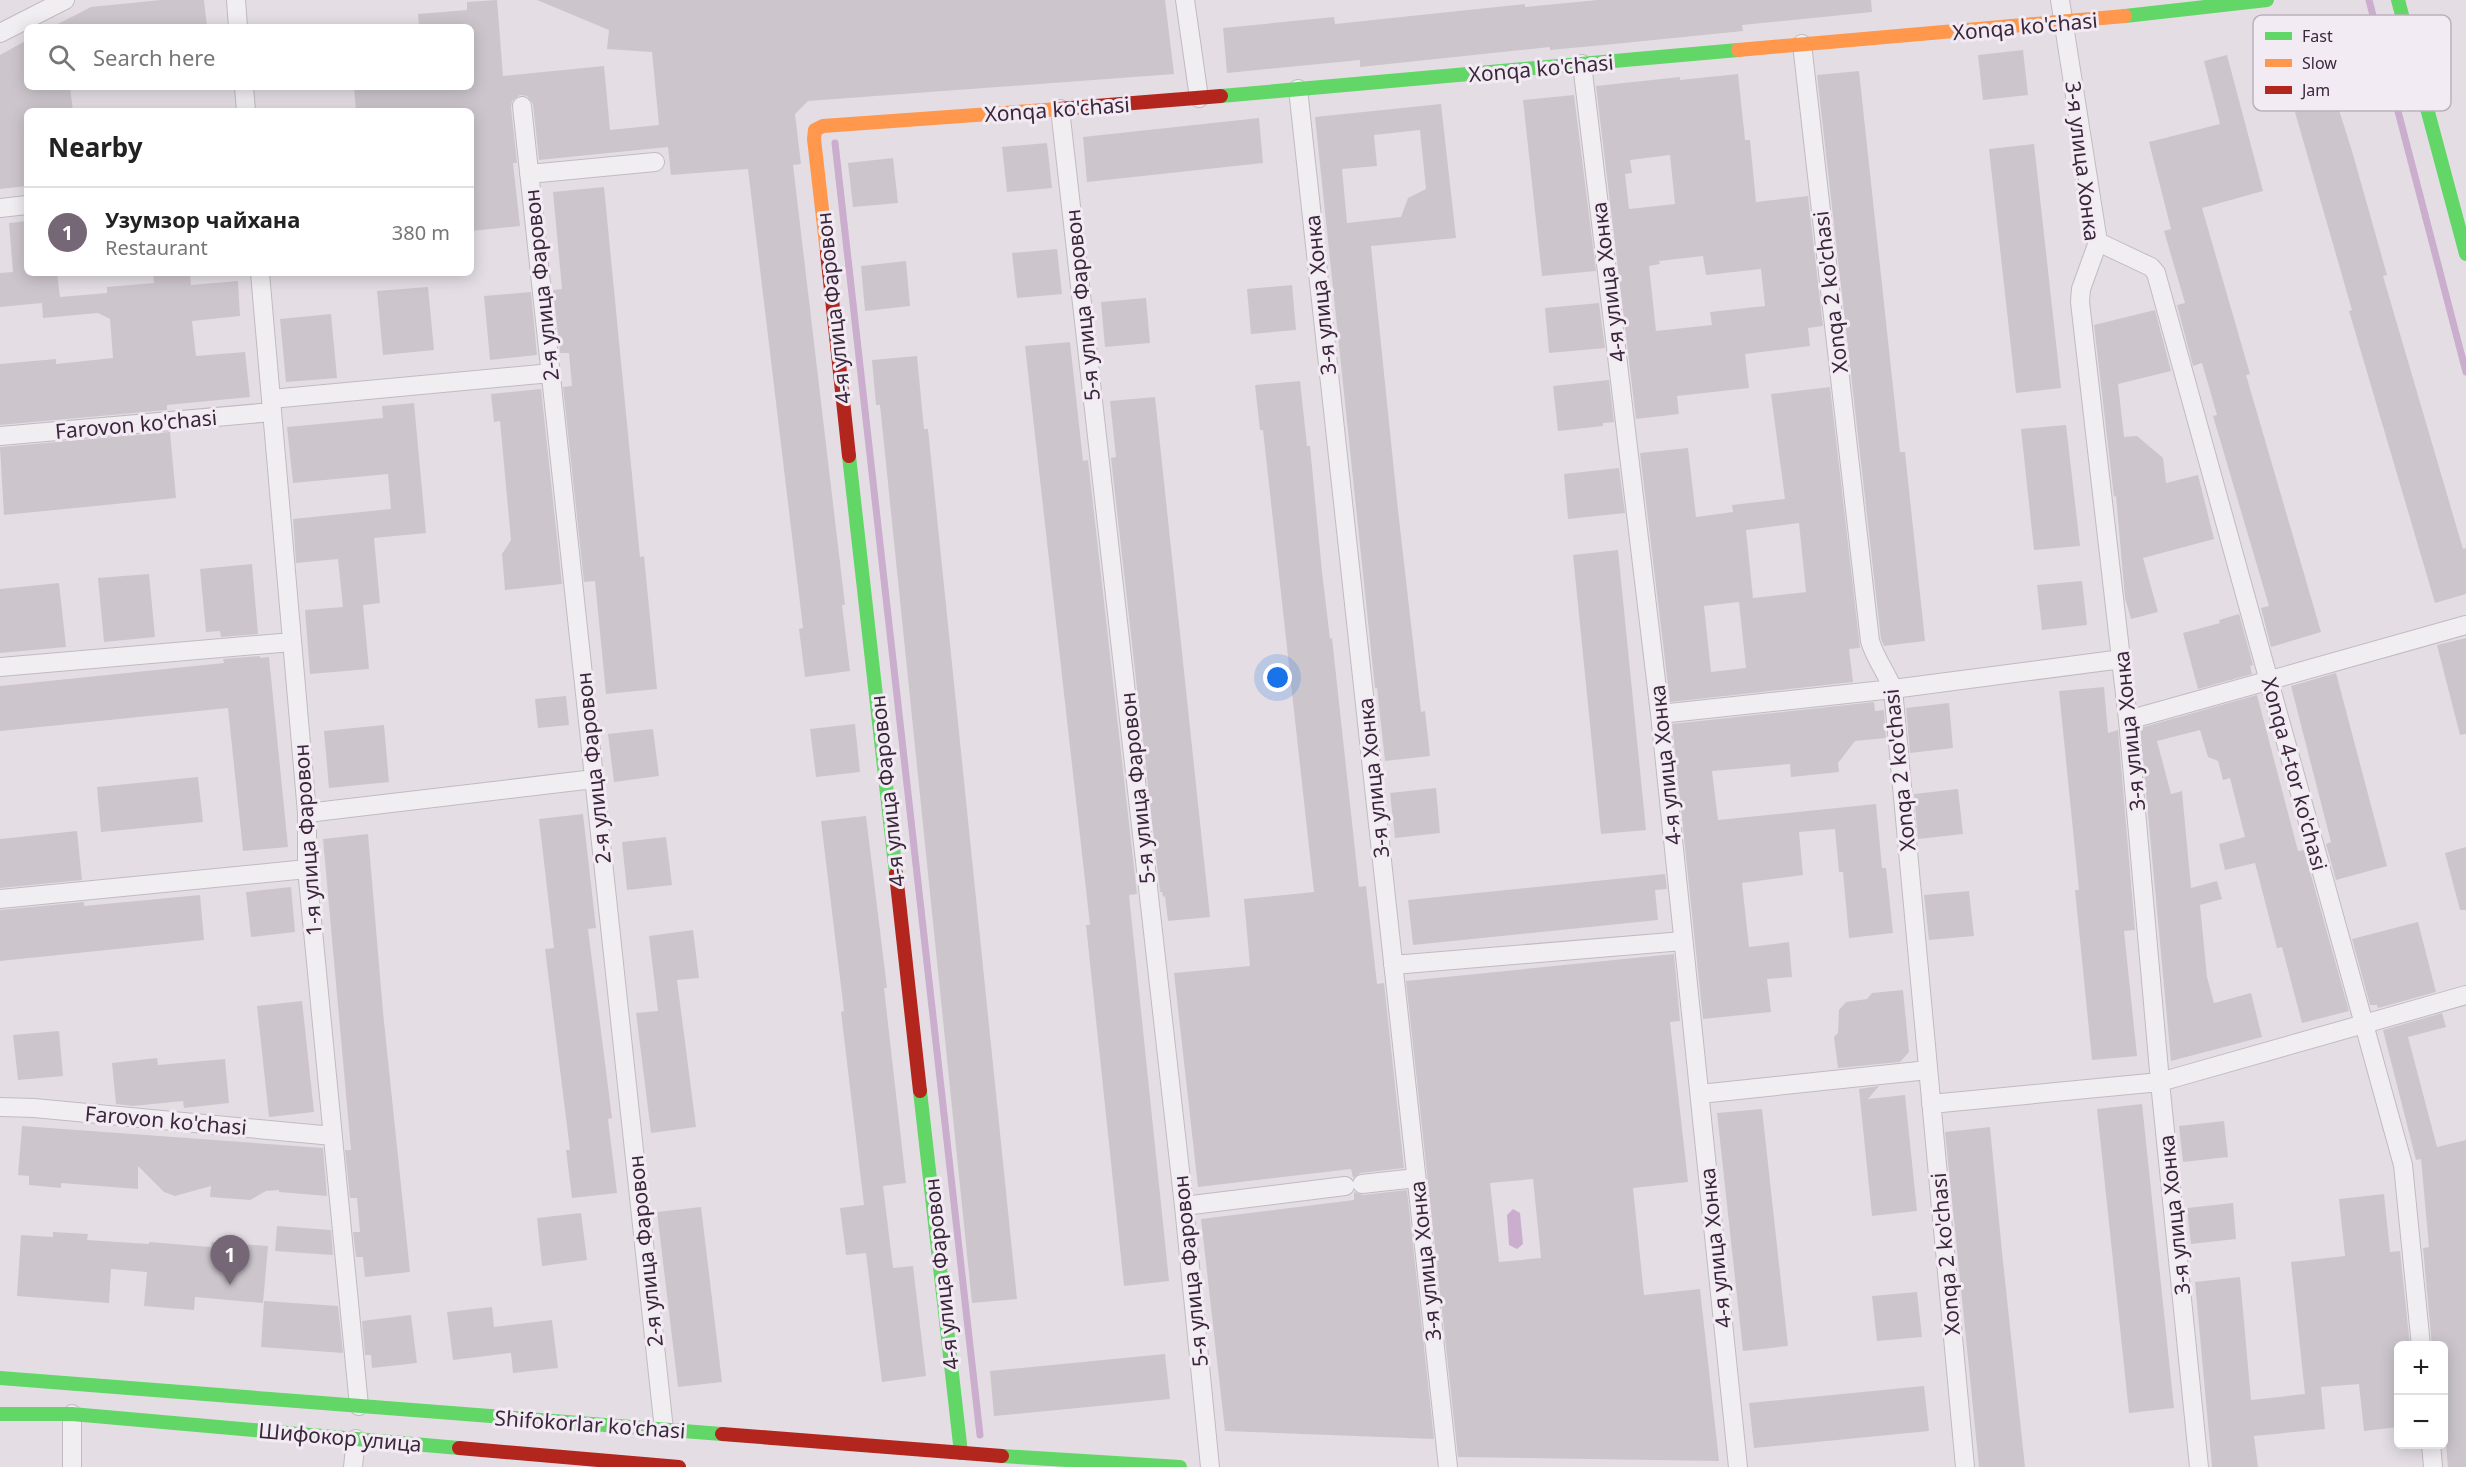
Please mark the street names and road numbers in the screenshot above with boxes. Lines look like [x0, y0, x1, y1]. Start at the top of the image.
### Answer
street label: Xonqa ko'chasi [1951, 6, 2099, 46]
street label: Xonqa ko'chasi [1467, 48, 1615, 88]
street label: 3-я улица Хонка [2059, 79, 2107, 243]
street label: Xonqa ko'chasi [983, 90, 1131, 128]
street label: 2-я улица Фаровон [517, 188, 565, 382]
street label: 4-я улица Хонка [1584, 200, 1632, 364]
street label: 5-я улица Фаровон [1058, 208, 1106, 402]
street label: Xonqa 2 ko'chasi [1806, 209, 1854, 375]
street label: 4-я улица Фаровон [809, 211, 857, 405]
street label: 3-я улица Хонка [1298, 213, 1342, 377]
street label: Farovon ko'chasi [54, 403, 218, 445]
street label: 3-я улица Хонка [2107, 649, 2151, 813]
street label: 2-я улица Фаровон [569, 671, 617, 865]
street label: Xonqa 4-tor ko'chasi [2256, 674, 2334, 874]
street label: 4-я улица Хонка [1643, 683, 1687, 847]
street label: Xonqa 2 ko'chasi [1877, 687, 1921, 853]
street label: 5-я улица Фаровон [1113, 691, 1161, 885]
street label: 4-я улица Фаровон [863, 694, 911, 888]
street label: 3-я улица Хонка [1351, 696, 1395, 860]
street label: 1-я улица Фаровон [286, 743, 328, 937]
street label: Farovon ko'chasi [84, 1099, 248, 1141]
street label: 3-я улица Хонка [2152, 1133, 2196, 1297]
street label: 2-я улица Фаровон [621, 1154, 669, 1348]
street label: 4-я улица Хонка [1693, 1166, 1737, 1330]
street label: Xonqa 2 ko'chasi [1924, 1172, 1966, 1336]
street label: 5-я улица Фаровон [1166, 1174, 1214, 1368]
street label: 4-я улица Фаровон [917, 1177, 965, 1371]
street label: 3-я улица Хонка [1403, 1179, 1447, 1343]
street label: Shifokorlar ko'chasi [494, 1403, 686, 1445]
street label: Шифокор улица [257, 1416, 423, 1458]

